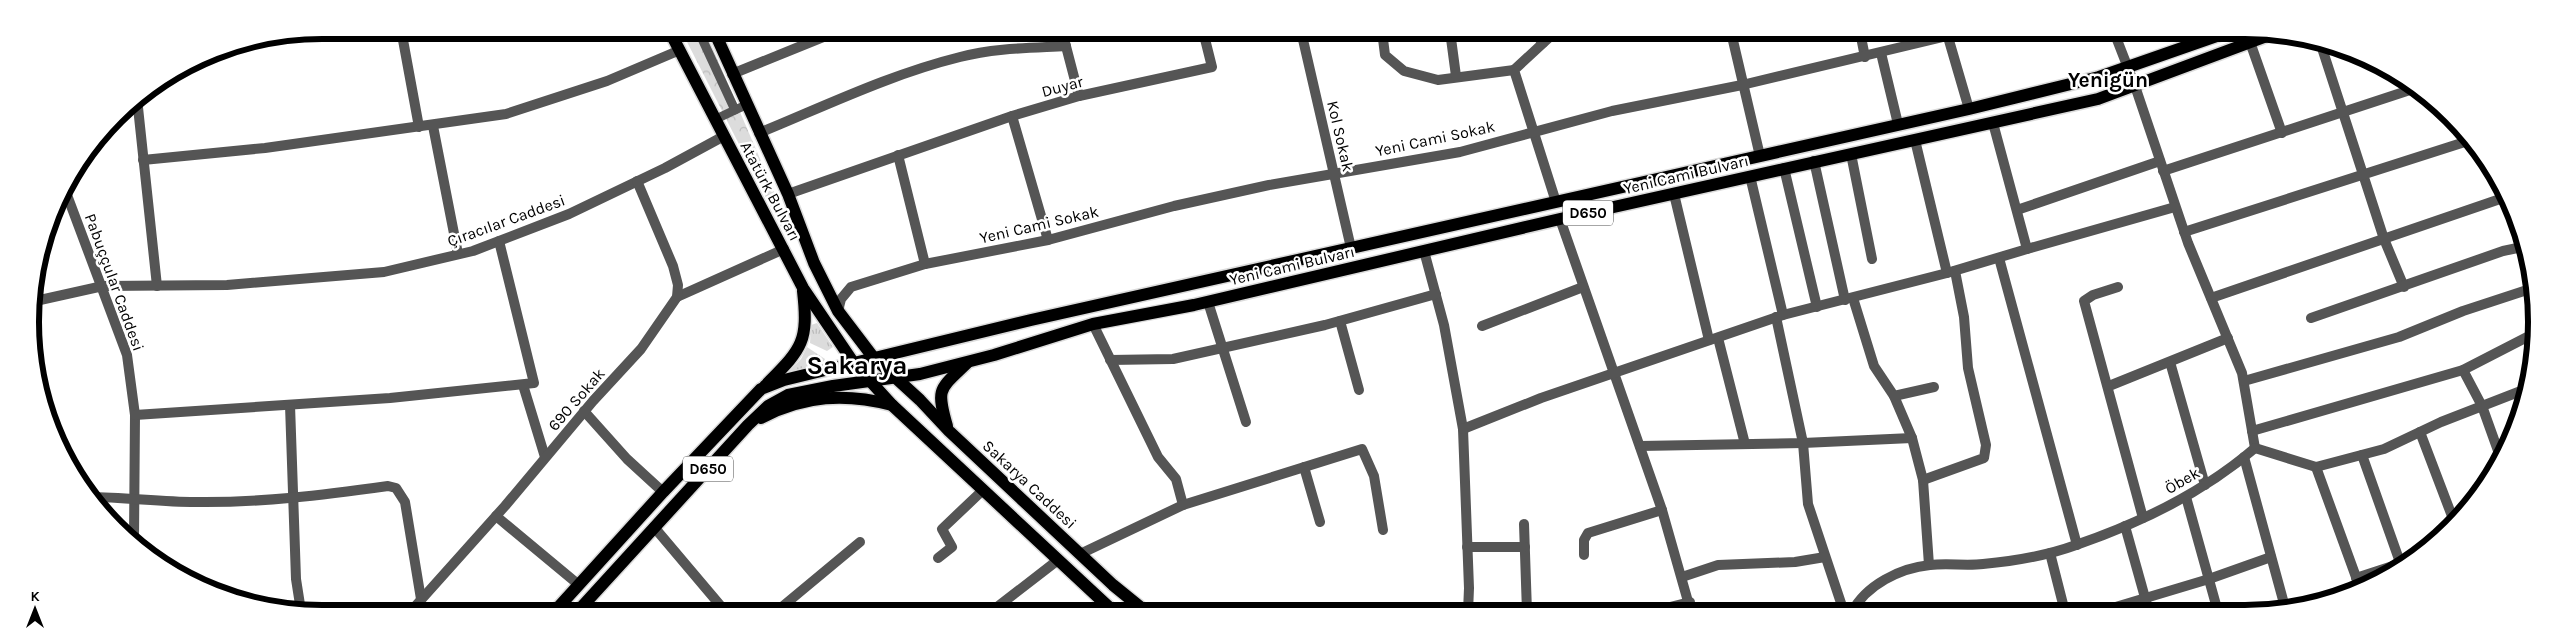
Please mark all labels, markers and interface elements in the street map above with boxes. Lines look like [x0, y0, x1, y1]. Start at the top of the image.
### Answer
district label: Yenigün [2068, 68, 2148, 92]
street label: Duyar [1039, 72, 1085, 101]
street label: Kol Sokak [1323, 99, 1358, 173]
street label: Yeni Cami Sokak [1374, 117, 1497, 160]
street label: Atatürk Bulvarı [736, 138, 805, 244]
street label: Yeni Cami Bulvarı [1622, 151, 1751, 198]
street label: Çıracılar Caddesi [445, 190, 568, 251]
road number: D650 [1563, 200, 1613, 226]
street label: Yeni Cami Sokak [978, 202, 1100, 247]
street label: Pabuççular Caddesi [81, 211, 148, 353]
street label: Yeni Cami Bulvarı [1228, 242, 1357, 289]
district label: Sakarya [807, 350, 907, 381]
street label: 690 Sokak [544, 364, 609, 435]
street label: Sakarya Caddesi [979, 436, 1080, 533]
road number: D650 [683, 456, 733, 482]
street label: Öbek [2161, 463, 2203, 498]
north arrow [10, 584, 60, 634]
text: K [30, 588, 40, 605]

